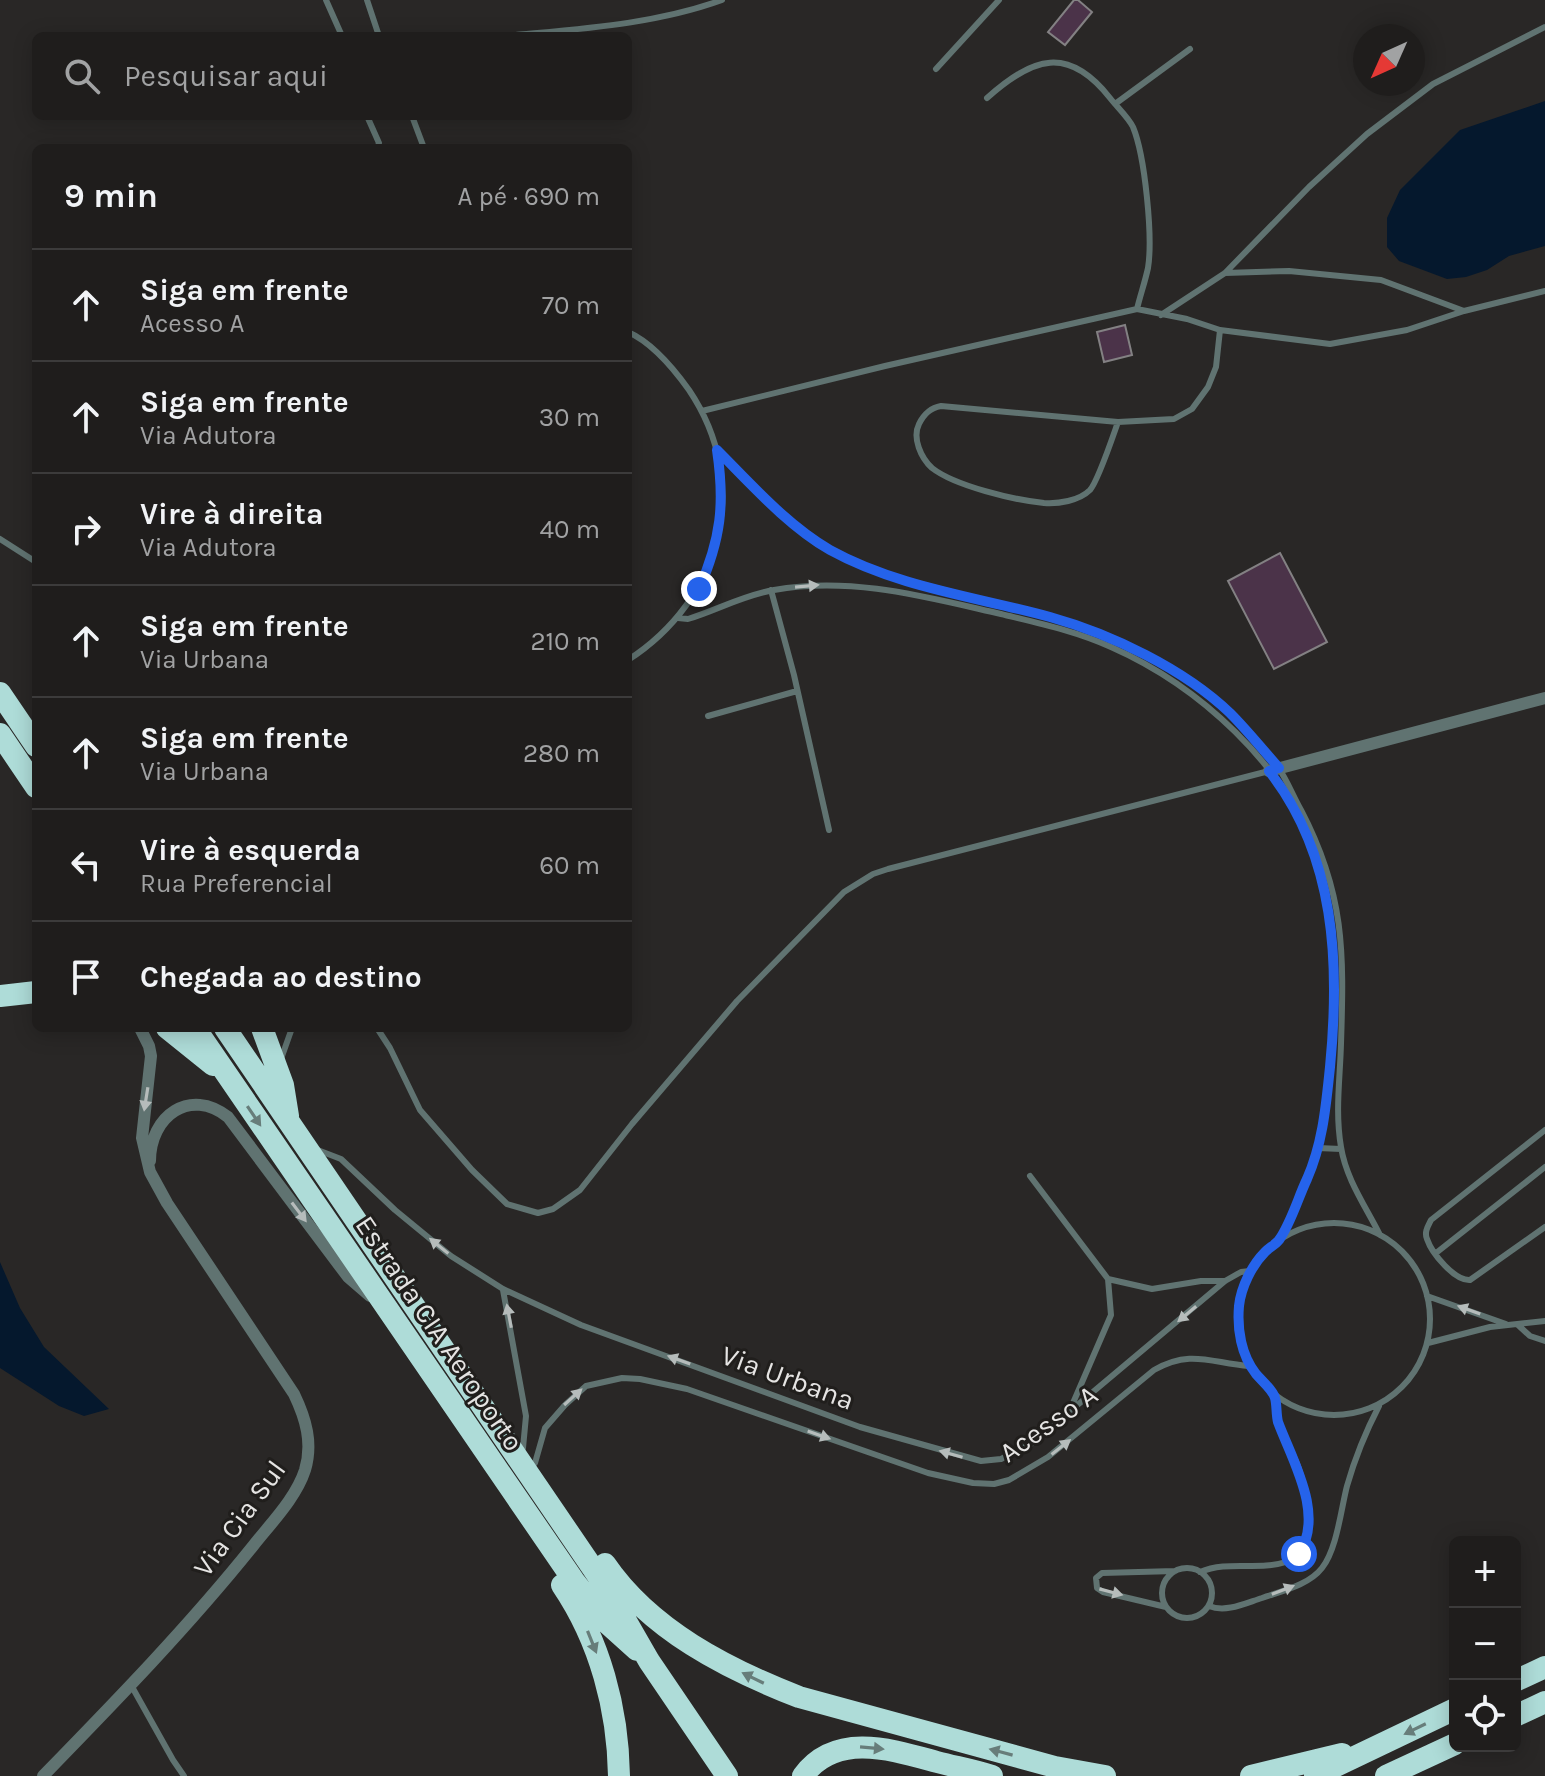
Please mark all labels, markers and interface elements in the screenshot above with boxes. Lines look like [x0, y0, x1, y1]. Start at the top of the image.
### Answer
north arrow [1353, 24, 1425, 96]
search box [32, 32, 632, 120]
icon: search [60, 54, 104, 98]
text: Pesquisar aqui [124, 58, 328, 94]
text: 9 min [64, 176, 158, 216]
text: A pé · 690 m [457, 181, 600, 212]
text: Siga em frente [140, 272, 349, 308]
icon: ahead [64, 283, 108, 327]
text: 70 m [542, 290, 600, 321]
text: Acesso A [140, 308, 244, 339]
text: Siga em frente [140, 384, 349, 420]
icon: ahead [64, 395, 108, 439]
text: 30 m [539, 402, 600, 433]
text: Via Adutora [140, 420, 277, 451]
text: Vire à direita [140, 496, 323, 532]
icon: right [64, 507, 108, 551]
text: 40 m [540, 514, 600, 545]
text: Via Adutora [140, 532, 277, 563]
route end [681, 571, 717, 607]
one-way arrow [795, 579, 820, 592]
text: Siga em frente [140, 608, 349, 644]
icon: ahead [64, 619, 108, 663]
text: 210 m [530, 626, 600, 657]
text: Via Urbana [140, 644, 269, 675]
text: Siga em frente [140, 720, 349, 756]
icon: ahead [64, 731, 108, 775]
text: 280 m [523, 738, 600, 769]
text: Via Urbana [140, 756, 269, 787]
text: Vire à esquerda [140, 832, 361, 868]
icon: left [64, 843, 108, 887]
text: 60 m [539, 850, 600, 881]
text: Rua Preferencial [140, 868, 333, 899]
icon: arrive [64, 955, 108, 999]
text: Chegada ao destino [140, 959, 422, 995]
one-way arrow [139, 1087, 152, 1112]
one-way arrow [247, 1105, 261, 1127]
one-way arrow [291, 1201, 306, 1222]
street label: Estrada CIA Aeroporto [349, 1209, 531, 1457]
one-way arrow [429, 1238, 449, 1255]
one-way arrow [502, 1303, 515, 1328]
one-way arrow [1457, 1303, 1481, 1316]
one-way arrow [1177, 1305, 1197, 1322]
street label: Via Urbana [717, 1338, 859, 1417]
one-way arrow [667, 1353, 691, 1366]
street label: Acesso A [993, 1378, 1104, 1469]
one-way arrow [563, 1389, 582, 1407]
one-way arrow [807, 1429, 831, 1441]
one-way arrow [1051, 1439, 1071, 1456]
one-way arrow [938, 1447, 962, 1460]
street label: Via Cia Sul [186, 1454, 293, 1583]
route start [1281, 1536, 1317, 1572]
map controls [1449, 1536, 1521, 1752]
button: + [1449, 1536, 1521, 1608]
one-way arrow [1272, 1583, 1296, 1596]
one-way arrow [1099, 1586, 1124, 1598]
button: − [1449, 1608, 1521, 1680]
one-way arrow [585, 1630, 598, 1654]
one-way arrow [741, 1671, 764, 1685]
button: locate [1449, 1680, 1521, 1752]
one-way arrow [1403, 1722, 1426, 1736]
one-way arrow [860, 1742, 885, 1755]
one-way arrow [989, 1745, 1013, 1758]

